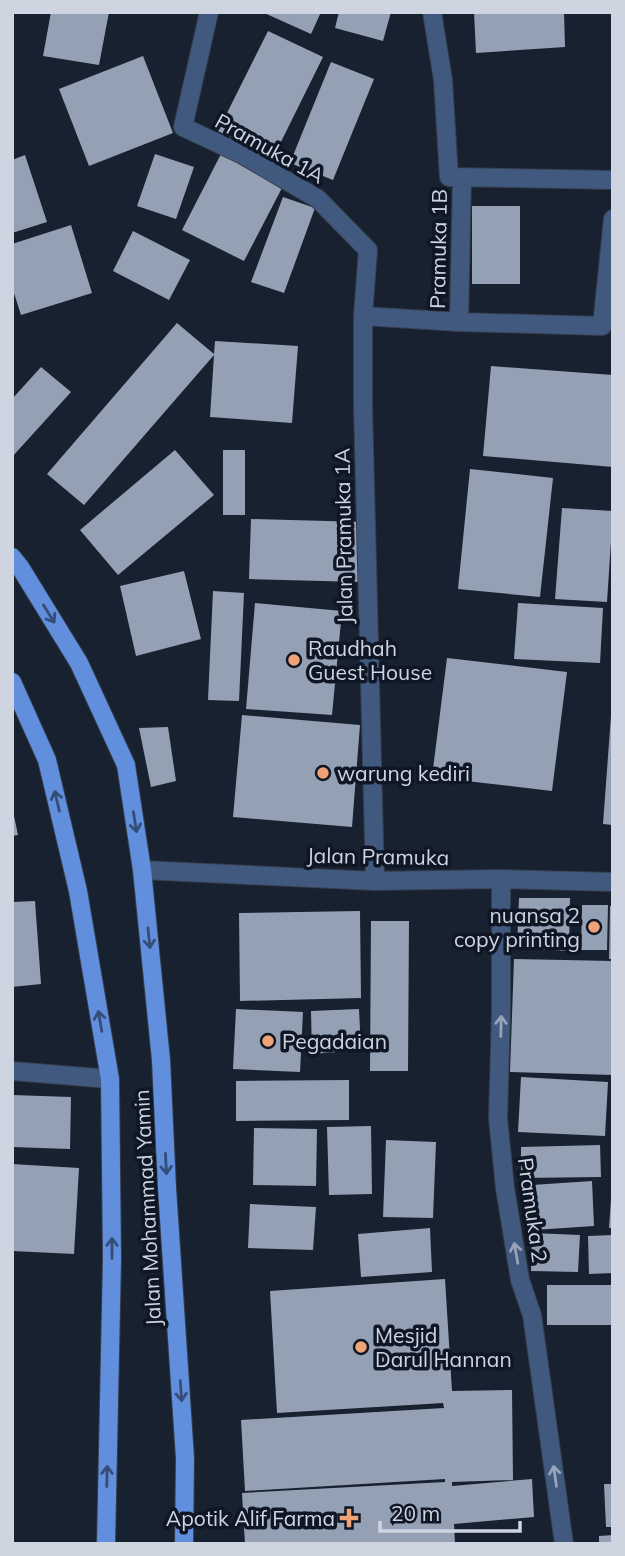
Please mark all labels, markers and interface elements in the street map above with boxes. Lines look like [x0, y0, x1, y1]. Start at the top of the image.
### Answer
street label: Pramuka 1A [211, 107, 330, 189]
street label: Pramuka 1B [424, 189, 452, 309]
street label: Jalan Pramuka 1A [328, 447, 358, 624]
one-way arrow [42, 604, 56, 624]
place label: Raudhah Guest House [308, 635, 432, 685]
marker: Raudhah Guest House [286, 652, 302, 668]
place label: warung kediri [337, 760, 470, 786]
marker: warung kediri [315, 765, 331, 781]
one-way arrow [49, 790, 63, 813]
one-way arrow [129, 810, 142, 833]
street label: Jalan Pramuka [307, 842, 449, 870]
place label: nuansa 2 copy printing [454, 902, 580, 952]
marker: nuansa 2 copy printing [586, 919, 602, 935]
one-way arrow [143, 926, 156, 948]
one-way arrow [93, 1010, 106, 1033]
one-way arrow [494, 1015, 507, 1038]
place label: Pegadaian [282, 1028, 387, 1054]
marker: Pegadaian [260, 1033, 276, 1049]
street label: Jalan Mohammad Yamin [128, 1089, 166, 1327]
one-way arrow [159, 1153, 172, 1176]
street label: Pramuka 2 [513, 1156, 553, 1264]
one-way arrow [105, 1237, 118, 1260]
one-way arrow [509, 1242, 522, 1265]
place label: Mesjid Darul Hannan [375, 1322, 512, 1372]
marker: Mesjid Darul Hannan [353, 1339, 369, 1355]
one-way arrow [174, 1380, 187, 1403]
one-way arrow [101, 1464, 114, 1487]
one-way arrow [548, 1465, 561, 1488]
scale bar [380, 1490, 520, 1534]
text: 20 m [391, 1500, 440, 1526]
place label: Apotik Alif Farma [166, 1505, 335, 1531]
marker: Apotik Alif Farma [341, 1510, 357, 1526]

